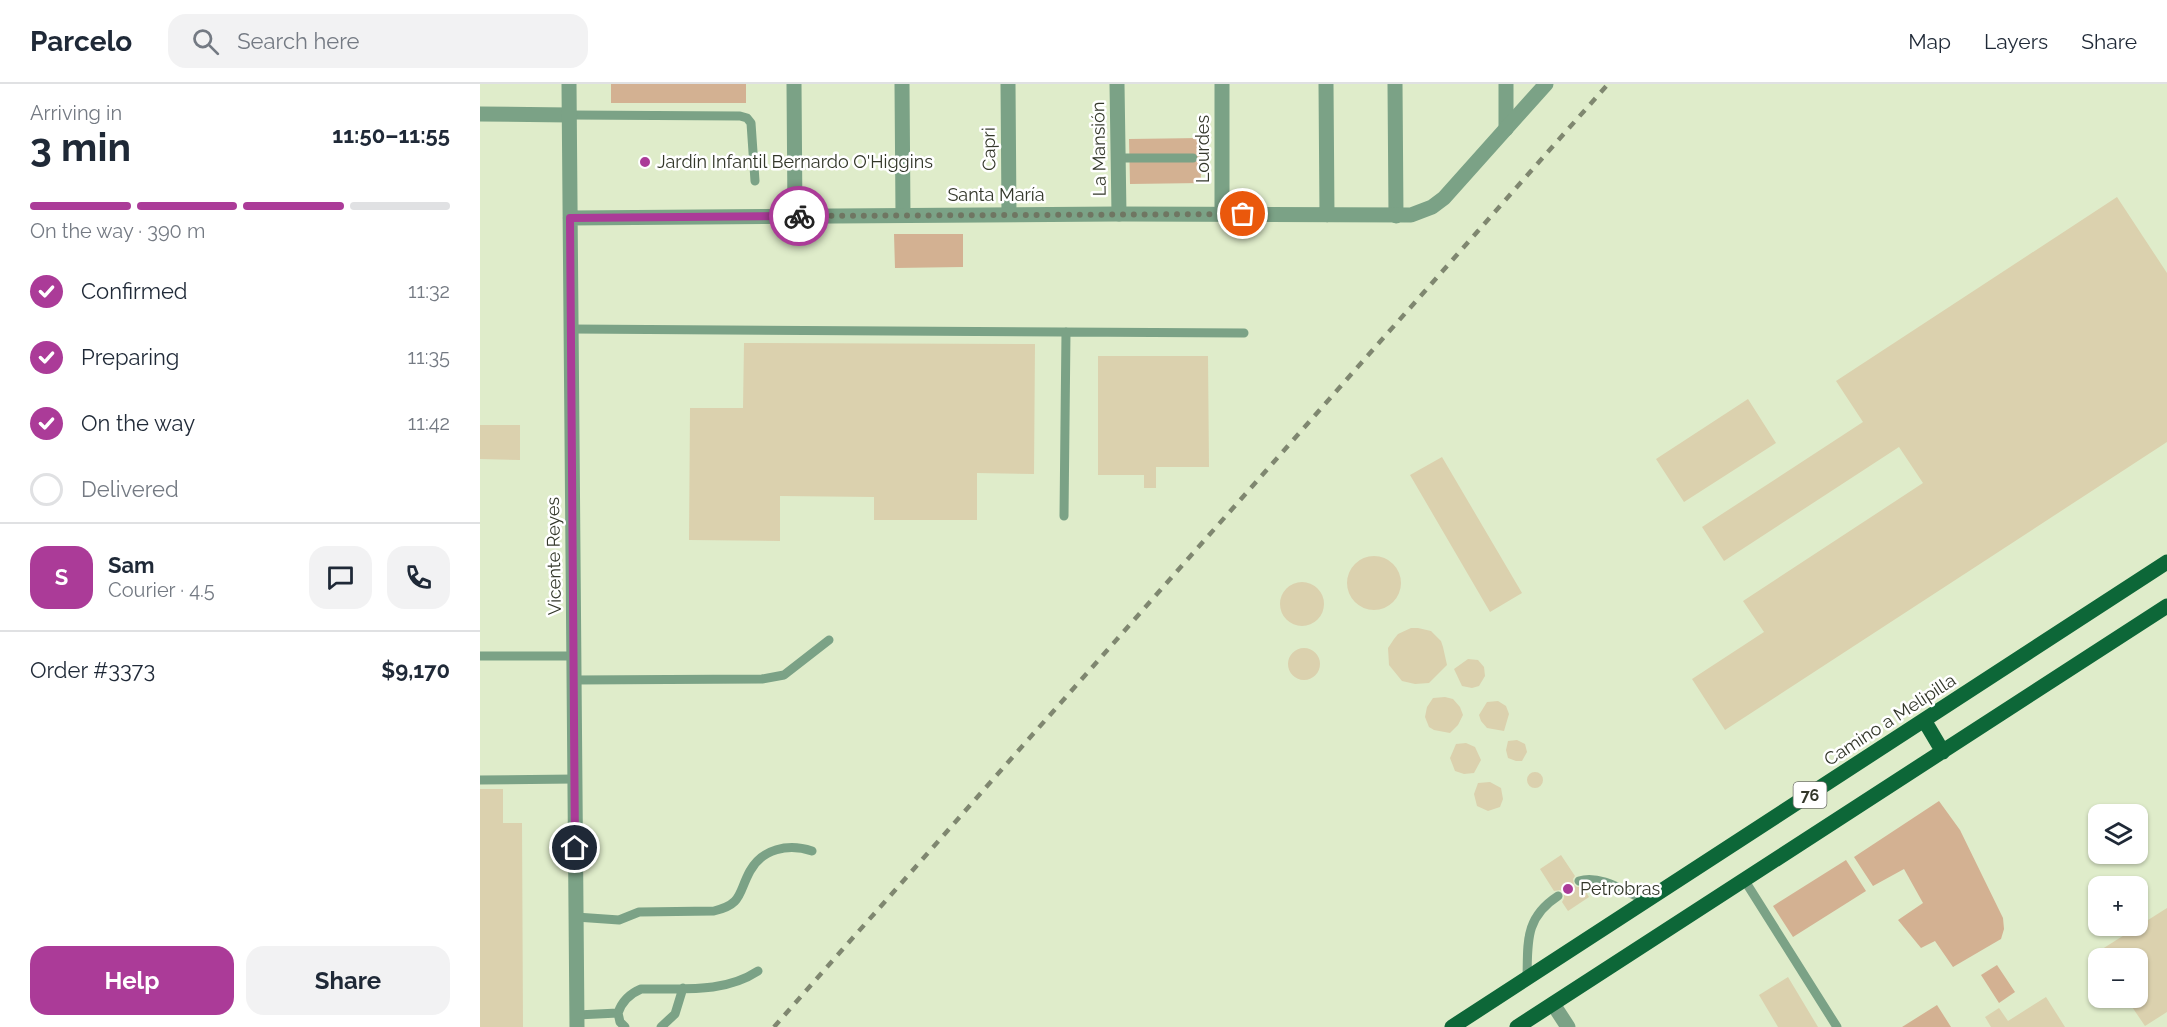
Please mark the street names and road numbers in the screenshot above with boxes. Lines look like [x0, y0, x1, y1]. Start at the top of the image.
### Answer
street label: La Mansión [1087, 101, 1110, 197]
street label: Lourdes [1192, 115, 1213, 183]
street label: Capri [978, 127, 999, 171]
street label: Santa María [947, 184, 1045, 205]
street label: Vicente Reyes [542, 496, 565, 615]
street label: Camino a Melipilla [1820, 669, 1959, 770]
road number: 76 [1794, 782, 1826, 808]

